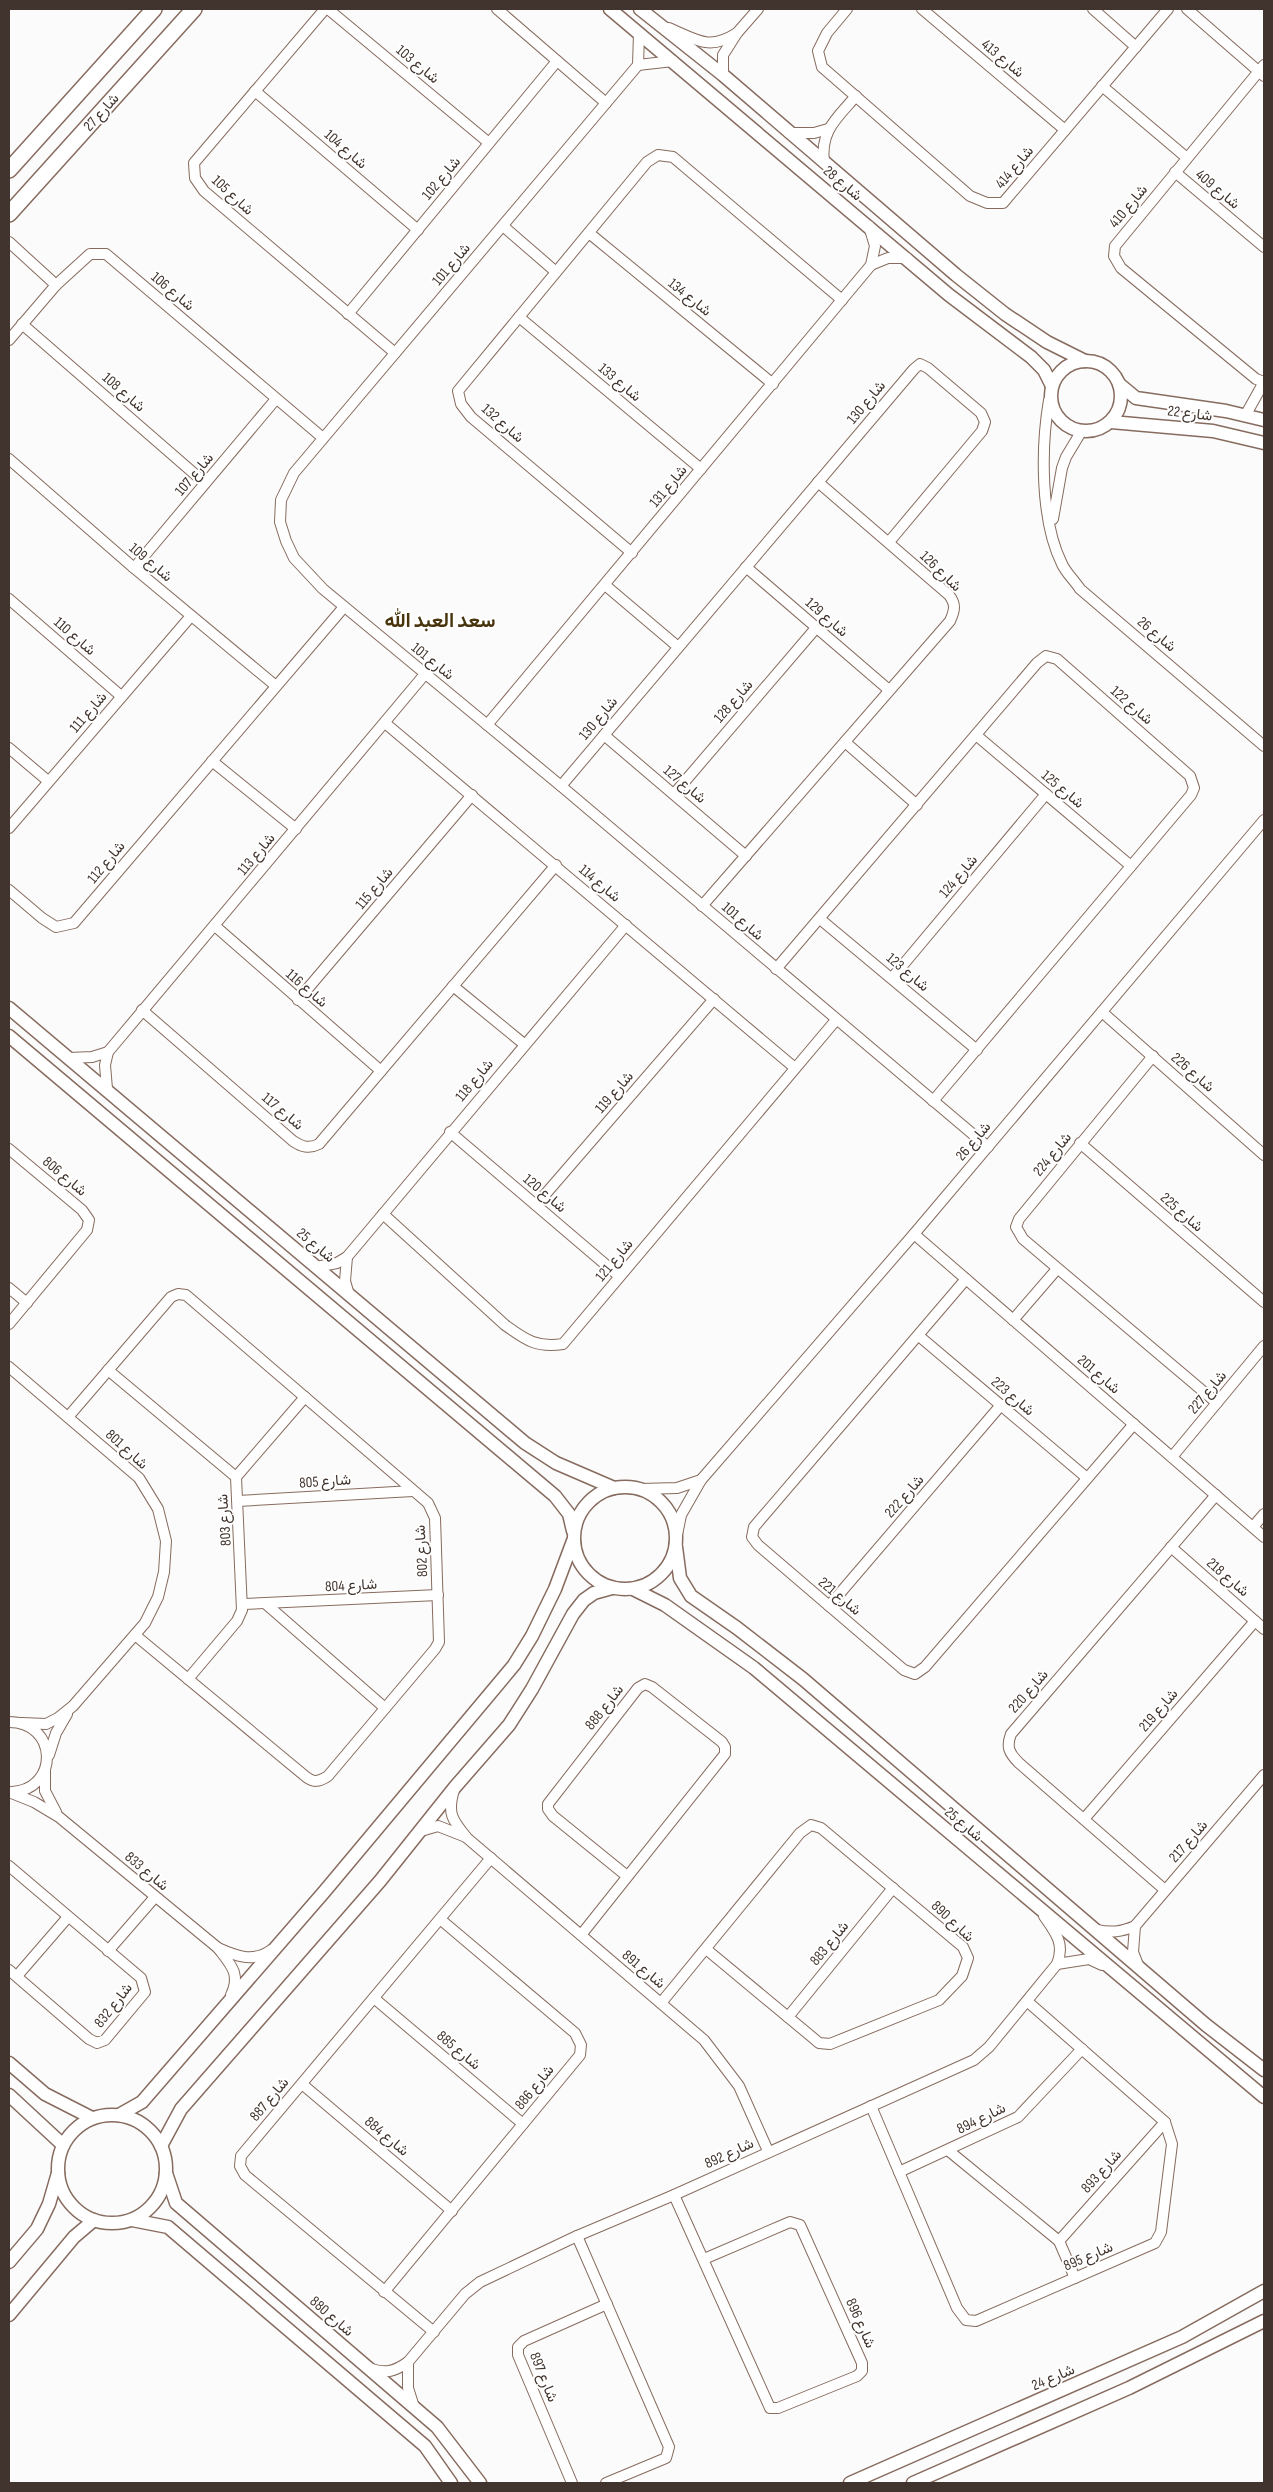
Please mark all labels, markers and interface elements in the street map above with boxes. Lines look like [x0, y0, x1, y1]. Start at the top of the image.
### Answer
street label: شارع 413 [977, 35, 1028, 83]
street label: شارع 103 [391, 41, 443, 89]
street label: شارع 27 [79, 89, 124, 136]
street label: شارع 104 [320, 126, 371, 174]
street label: شارع 414 [991, 142, 1039, 193]
street label: شارع 102 [418, 153, 466, 204]
street label: شارع 28 [819, 162, 866, 206]
street label: شارع 409 [1191, 165, 1244, 214]
street label: شارع 105 [207, 171, 258, 220]
street label: شارع 410 [1105, 181, 1153, 233]
street label: شارع 101 [428, 239, 476, 290]
street label: شارع 106 [146, 268, 198, 316]
street label: شارع 134 [663, 274, 715, 322]
street label: شارع 133 [594, 359, 645, 407]
street label: شارع 108 [98, 368, 149, 417]
street label: شارع 130 [843, 377, 891, 429]
street label: شارع 132 [477, 400, 528, 448]
street label: شارع 22 [1166, 401, 1214, 427]
street label: شارع 107 [171, 449, 219, 500]
street label: شارع 131 [645, 461, 692, 512]
street label: شارع 109 [124, 539, 177, 587]
street label: شارع 126 [915, 547, 966, 597]
street label: شارع 129 [801, 594, 852, 642]
district label: سعد العبد الله [384, 608, 496, 633]
street label: شارع 110 [49, 613, 100, 661]
street label: شارع 26 [1133, 613, 1180, 657]
street label: شارع 101 [407, 638, 458, 685]
street label: شارع 128 [710, 676, 758, 727]
street label: شارع 122 [1106, 682, 1157, 730]
street label: شارع 111 [65, 688, 112, 737]
street label: شارع 130 [575, 693, 623, 745]
street label: شارع 127 [659, 761, 710, 809]
street label: شارع 125 [1037, 766, 1088, 814]
street label: شارع 113 [233, 829, 280, 880]
street label: شارع 112 [83, 837, 130, 888]
street label: شارع 124 [935, 851, 983, 902]
street label: شارع 114 [574, 860, 625, 907]
street label: شارع 115 [351, 863, 398, 914]
street label: شارع 101 [717, 898, 768, 946]
street label: شارع 123 [882, 949, 933, 997]
street label: شارع 116 [281, 965, 332, 1013]
street label: شارع 226 [1166, 1048, 1218, 1097]
street label: شارع 118 [451, 1055, 498, 1106]
street label: شارع 119 [591, 1067, 639, 1118]
street label: شارع 117 [257, 1088, 308, 1135]
street label: شارع 26 [952, 1118, 996, 1165]
street label: شارع 224 [1029, 1128, 1077, 1181]
street label: شارع 806 [38, 1152, 91, 1201]
street label: شارع 120 [518, 1170, 570, 1218]
street label: شارع 225 [1156, 1188, 1207, 1237]
street label: شارع 25 [292, 1224, 339, 1268]
street label: شارع 121 [591, 1235, 638, 1286]
street label: شارع 201 [1073, 1351, 1124, 1399]
street label: شارع 227 [1184, 1367, 1232, 1419]
street label: شارع 223 [986, 1373, 1039, 1421]
street label: شارع 801 [101, 1425, 152, 1474]
street label: شارع 805 [299, 1470, 352, 1494]
street label: شارع 222 [880, 1471, 929, 1523]
street label: شارع 803 [213, 1493, 237, 1547]
street label: شارع 802 [411, 1524, 433, 1577]
street label: شارع 218 [1202, 1554, 1253, 1602]
street label: شارع 221 [814, 1573, 865, 1621]
street label: شارع 804 [325, 1575, 378, 1597]
street label: شارع 220 [1004, 1665, 1053, 1718]
street label: شارع 888 [581, 1681, 629, 1734]
street label: شارع 219 [1135, 1685, 1183, 1736]
street label: شارع 25 [940, 1803, 987, 1847]
street label: شارع 217 [1165, 1816, 1213, 1867]
street label: شارع 833 [120, 1847, 173, 1896]
street label: شارع 890 [926, 1897, 978, 1947]
street label: شارع 883 [806, 1917, 854, 1970]
street label: شارع 891 [617, 1946, 669, 1994]
street label: شارع 832 [90, 1979, 138, 2032]
street label: شارع 885 [432, 2026, 485, 2075]
street label: شارع 886 [511, 2061, 559, 2114]
street label: شارع 887 [245, 2073, 294, 2126]
street label: شارع 894 [954, 2098, 1009, 2139]
street label: شارع 884 [360, 2112, 413, 2161]
street label: شارع 892 [702, 2134, 757, 2174]
street label: شارع 893 [1077, 2146, 1127, 2198]
street label: شارع 895 [1061, 2238, 1116, 2276]
street label: شارع 880 [305, 2292, 358, 2342]
street label: شارع 896 [840, 2295, 880, 2352]
street label: شارع 897 [524, 2350, 562, 2405]
street label: شارع 24 [1029, 2360, 1078, 2396]

